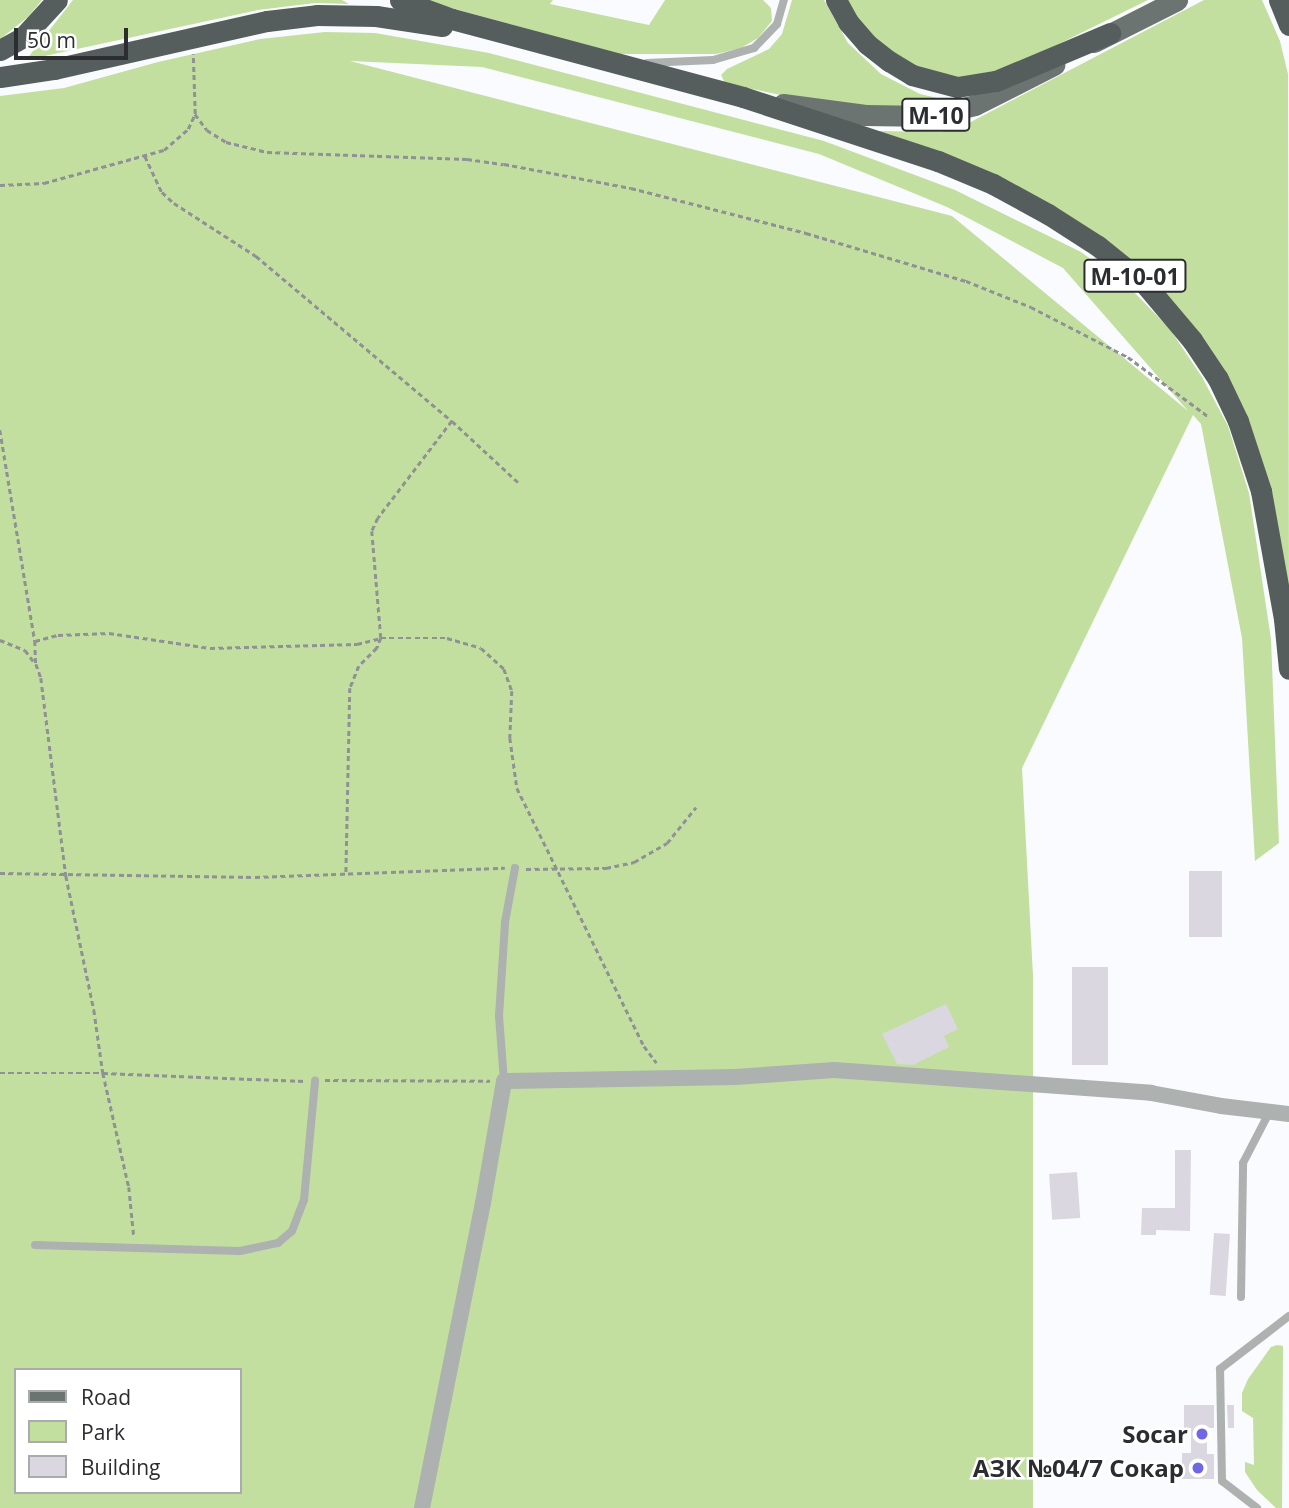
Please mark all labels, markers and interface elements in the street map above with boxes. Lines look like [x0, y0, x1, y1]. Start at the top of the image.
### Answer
scale bar [18, 14, 131, 58]
text: 50 m [27, 26, 76, 54]
road number: М-10 [901, 96, 971, 134]
road number: М-10-01 [1082, 256, 1188, 296]
legend [14, 1368, 242, 1494]
text: Road [81, 1383, 131, 1411]
text: Park [81, 1418, 125, 1446]
place label: Socar [1122, 1420, 1188, 1448]
marker: Socar [1194, 1426, 1210, 1442]
text: Building [81, 1453, 160, 1481]
place label: АЗК №04/7 Сокар [973, 1454, 1184, 1482]
marker: АЗК №04/7 Сокар [1190, 1460, 1206, 1476]

